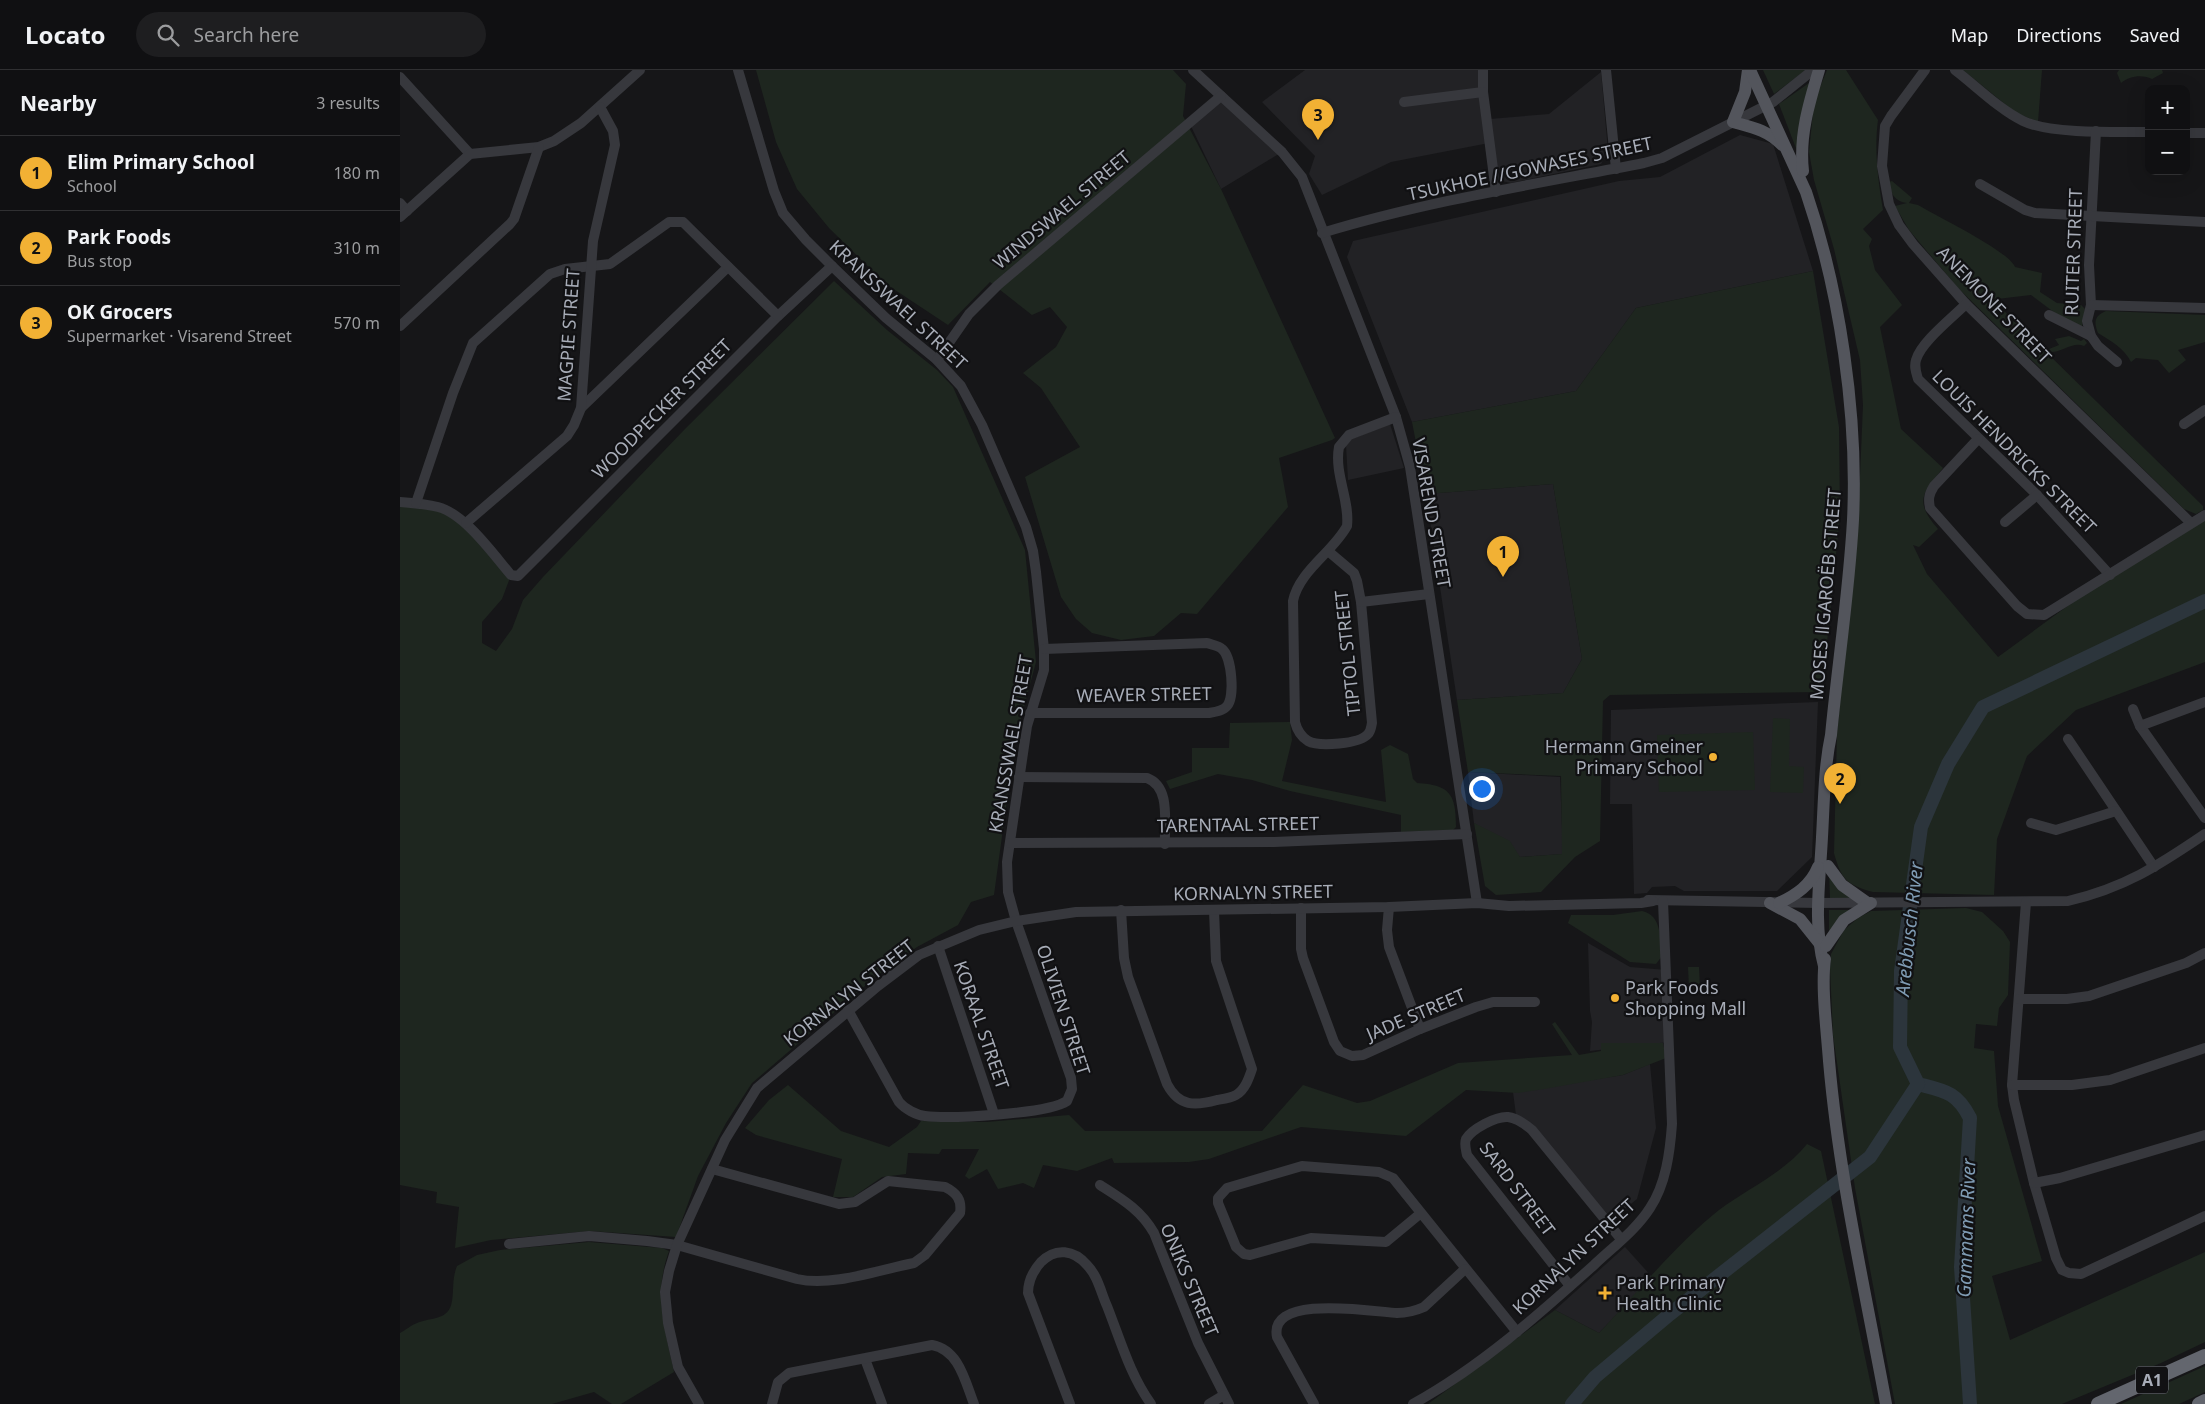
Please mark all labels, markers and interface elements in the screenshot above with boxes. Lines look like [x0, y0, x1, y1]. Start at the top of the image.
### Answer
search box [136, 12, 486, 57]
text: Locato [25, 18, 106, 51]
icon: search [154, 21, 182, 49]
text: Search here [194, 22, 299, 48]
text: Map [1951, 23, 1988, 47]
text: Directions [2016, 23, 2102, 47]
text: Saved [2130, 23, 2180, 47]
map controls [2145, 85, 2190, 175]
button: + [2145, 85, 2190, 130]
text: Nearby [20, 89, 96, 117]
text: 3 results [316, 92, 380, 114]
pin: 3 [1302, 99, 1334, 140]
street label: TSUKHOE //GOWASES STREET [1405, 130, 1654, 206]
button: − [2145, 130, 2190, 175]
street label: WINDSWAEL STREET [988, 145, 1135, 274]
text: Elim Primary School [67, 149, 255, 175]
text: 1 [31, 162, 41, 184]
text: 180 m [333, 162, 380, 184]
text: School [67, 175, 117, 197]
street label: RUITER STREET [2059, 188, 2087, 316]
text: Park Foods [67, 224, 171, 250]
street label: KRANSSWAEL STREET [825, 234, 973, 374]
text: 2 [31, 237, 41, 259]
text: 310 m [333, 237, 380, 259]
street label: ANEMONE STREET [1932, 240, 2057, 368]
text: Bus stop [67, 250, 132, 272]
street label: MAGPIE STREET [551, 268, 585, 402]
text: OK Grocers [67, 299, 173, 325]
text: 3 [31, 312, 41, 334]
text: 570 m [333, 312, 380, 334]
text: Supermarket · Visarend Street [67, 325, 292, 347]
street label: WOODPECKER STREET [586, 333, 736, 483]
street label: LOUIS HENDRICKS STREET [1928, 364, 2102, 538]
street label: VISAREND STREET [1407, 436, 1457, 590]
street label: MOSES ǁGAROËB STREET [1804, 487, 1846, 701]
pin: 1 [1487, 536, 1519, 577]
street label: TIPTOL STREET [1328, 589, 1366, 717]
street label: KRANSSWAEL STREET [983, 653, 1037, 835]
street label: WEAVER STREET [1076, 681, 1212, 707]
place label: Hermann Gmeiner Primary School [1545, 734, 1704, 779]
marker: Hermann Gmeiner Primary School [1707, 751, 1719, 763]
pin: 2 [1824, 763, 1856, 804]
your location [1469, 776, 1495, 802]
street label: TARENTAAL STREET [1157, 811, 1319, 837]
water label: Arebbusch River [1889, 859, 1929, 999]
street label: KORNALYN STREET [1173, 879, 1333, 905]
street label: KORNALYN STREET [778, 934, 919, 1051]
street label: OLIVIEN STREET [1032, 941, 1096, 1078]
street label: KORAAL STREET [949, 957, 1015, 1092]
place label: Park Foods Shopping Mall [1625, 975, 1746, 1020]
street label: JADE STREET [1361, 982, 1469, 1046]
marker: Park Foods Shopping Mall [1609, 992, 1621, 1004]
street label: SARD STREET [1475, 1137, 1561, 1240]
water label: Gammams River [1951, 1157, 1981, 1298]
street label: KORNALYN STREET [1507, 1193, 1640, 1320]
street label: ONIKS STREET [1155, 1219, 1225, 1340]
place label: Park Primary Health Clinic [1616, 1270, 1726, 1315]
marker: Park Primary Health Clinic [1598, 1286, 1612, 1300]
road number: A1 [2136, 1366, 2168, 1394]

